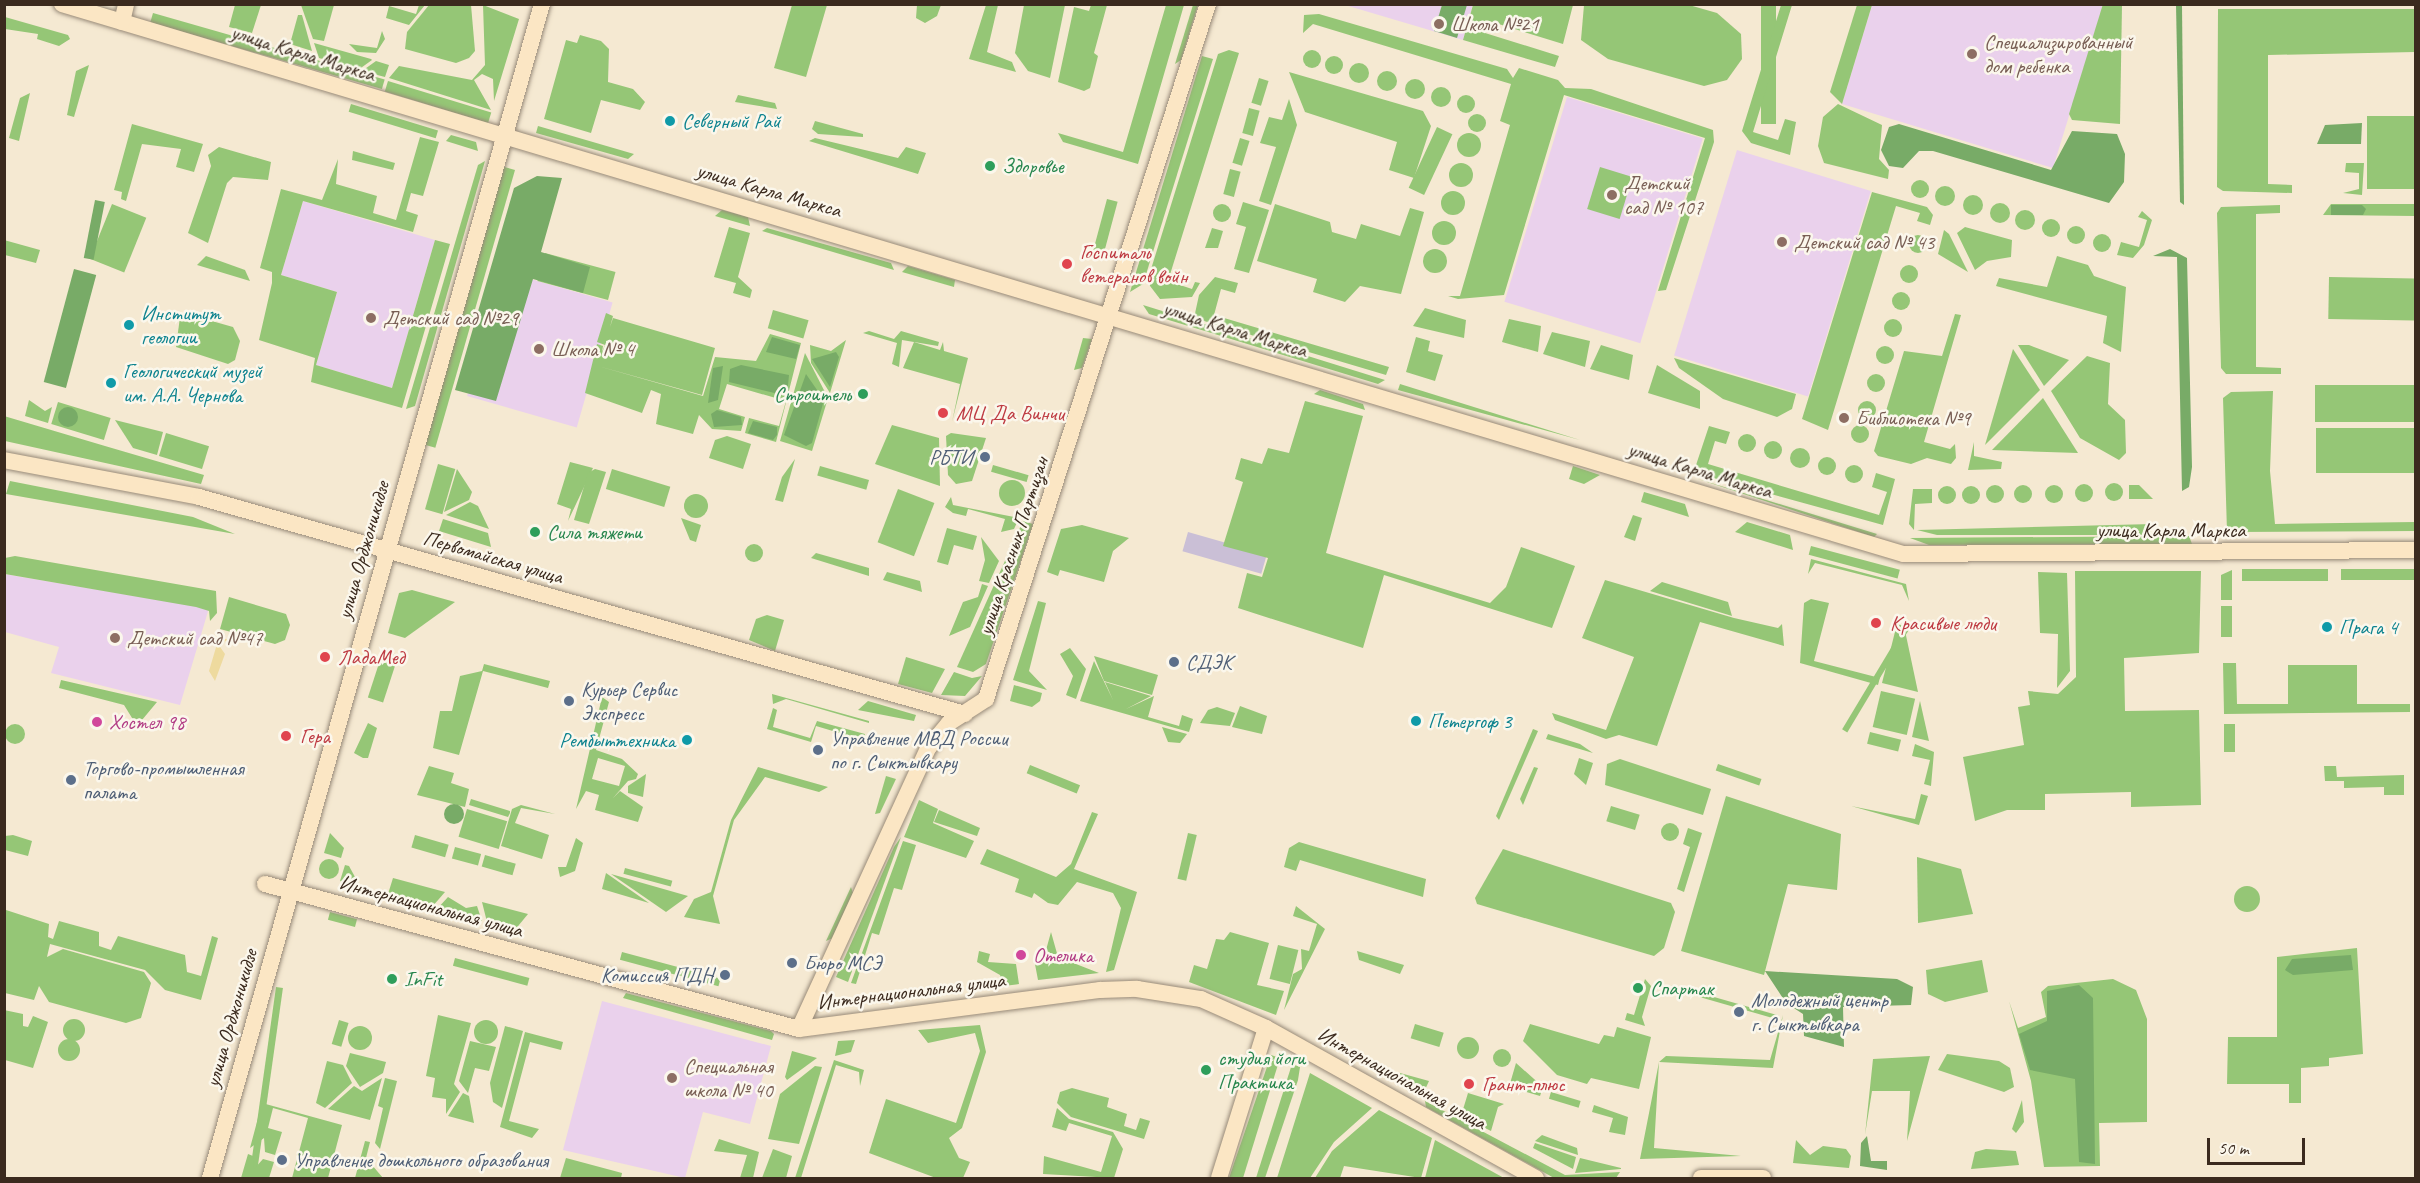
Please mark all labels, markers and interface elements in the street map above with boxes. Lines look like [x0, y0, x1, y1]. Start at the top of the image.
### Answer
place label: Школа №21 [1451, 11, 1539, 37]
marker: Школа №21 [1432, 17, 1446, 31]
street label: улица Карла Маркса [229, 19, 377, 87]
place label: Специализированный дом ребенка [1984, 29, 2132, 79]
marker: Специализированный дом ребенка [1965, 47, 1979, 61]
place label: Северный Рай [682, 108, 780, 134]
marker: Северный Рай [663, 114, 677, 128]
place label: Здоровье [1002, 153, 1064, 179]
street label: улица Карла Маркса [694, 158, 844, 222]
marker: Здоровье [983, 159, 997, 173]
place label: Детский сад № 107 [1624, 170, 1703, 220]
marker: Детский сад № 107 [1605, 188, 1619, 202]
place label: Детский сад № 43 [1794, 229, 1935, 255]
marker: Детский сад № 43 [1775, 235, 1789, 249]
place label: Госпиталь ветеранов войн [1080, 239, 1187, 289]
marker: Госпиталь ветеранов войн [1058, 255, 1076, 273]
street label: улица Карла Маркса [1161, 295, 1309, 363]
place label: Институт геологии [141, 300, 221, 350]
place label: Детский сад №29 [383, 305, 518, 331]
marker: Детский сад №29 [364, 311, 378, 325]
marker: Институт геологии [122, 318, 136, 332]
place label: Школа № 4 [551, 336, 634, 362]
marker: Школа № 4 [532, 342, 546, 356]
place label: Геологический музей им. А.А. Чернова [123, 358, 262, 408]
marker: Геологический музей им. А.А. Чернова [104, 376, 118, 390]
place label: Строитель [774, 381, 851, 407]
marker: Строитель [856, 387, 870, 401]
place label: МЦ Да Винчи [956, 400, 1064, 426]
marker: МЦ Да Винчи [934, 404, 952, 422]
place label: Библиотека №9 [1856, 405, 1970, 431]
marker: Библиотека №9 [1837, 411, 1851, 425]
street label: улица Карла Маркса [1626, 436, 1774, 504]
place label: РБТИ [929, 444, 973, 470]
marker: РБТИ [978, 450, 992, 464]
street label: улица Красных Партизан [972, 453, 1054, 639]
street label: улица Орджоникидзе [332, 479, 394, 621]
street label: улица Карла Маркса [2097, 517, 2245, 543]
place label: Сила тяжети [547, 519, 641, 545]
street label: Первомайская улица [420, 525, 566, 589]
marker: Сила тяжети [528, 525, 542, 539]
place label: Красивые люди [1890, 610, 1998, 636]
marker: Красивые люди [1867, 614, 1885, 632]
place label: Прага 4 [2339, 614, 2398, 640]
marker: Прага 4 [2320, 620, 2334, 634]
place label: Детский сад №47 [127, 625, 262, 651]
marker: Детский сад №47 [108, 631, 122, 645]
place label: ЛадаМед [338, 644, 404, 670]
marker: ЛадаМед [316, 648, 334, 666]
place label: СДЭК [1186, 649, 1232, 675]
marker: СДЭК [1167, 655, 1181, 669]
place label: Курьер Сервис Экспресс [581, 676, 679, 726]
marker: Курьер Сервис Экспресс [562, 694, 576, 708]
place label: Петергоф 3 [1428, 708, 1512, 734]
place label: Хостел 98 [109, 709, 185, 735]
marker: Петергоф 3 [1409, 714, 1423, 728]
marker: Хостел 98 [90, 715, 104, 729]
place label: Гера [300, 723, 330, 749]
place label: Управление МВД России по г. Сыктывкару [830, 725, 1007, 775]
marker: Гера [277, 727, 295, 745]
place label: Рембыттехника [559, 727, 675, 753]
marker: Рембыттехника [680, 733, 694, 747]
marker: Управление МВД России по г. Сыктывкару [811, 743, 825, 757]
place label: Торгово-промышленная палата [83, 755, 244, 805]
marker: Торгово-промышленная палата [64, 773, 78, 787]
street label: Интернациональная улица [336, 869, 526, 943]
place label: Отелика [1033, 942, 1093, 968]
street label: улица Орджоникидзе [200, 947, 262, 1089]
marker: Отелика [1014, 948, 1028, 962]
place label: Бюро МСЭ [804, 950, 881, 976]
marker: Бюро МСЭ [785, 956, 799, 970]
place label: Комиссия ПДН [601, 962, 713, 988]
place label: InFit [404, 966, 442, 992]
street label: Интернациональная улица [815, 967, 1007, 1015]
marker: Комиссия ПДН [718, 968, 732, 982]
marker: InFit [385, 972, 399, 986]
place label: Спартак [1650, 975, 1713, 1001]
marker: Спартак [1631, 981, 1645, 995]
place label: Молодежный центр г. Сыктывкара [1751, 987, 1888, 1037]
marker: Молодежный центр г. Сыктывкара [1732, 1005, 1746, 1019]
street label: Интернациональная улица [1313, 1021, 1491, 1135]
place label: студия йоги Практика [1218, 1045, 1305, 1095]
place label: Специальная школа № 40 [684, 1053, 773, 1103]
marker: студия йоги Практика [1199, 1063, 1213, 1077]
marker: Специальная школа № 40 [665, 1071, 679, 1085]
place label: Грант-плюс [1482, 1071, 1565, 1097]
marker: Грант-плюс [1460, 1075, 1478, 1093]
scale bar [2210, 1126, 2308, 1164]
text: 50 m [2218, 1137, 2249, 1159]
place label: Управление дошкольного образования [294, 1147, 549, 1173]
marker: Управление дошкольного образования [275, 1153, 289, 1167]

